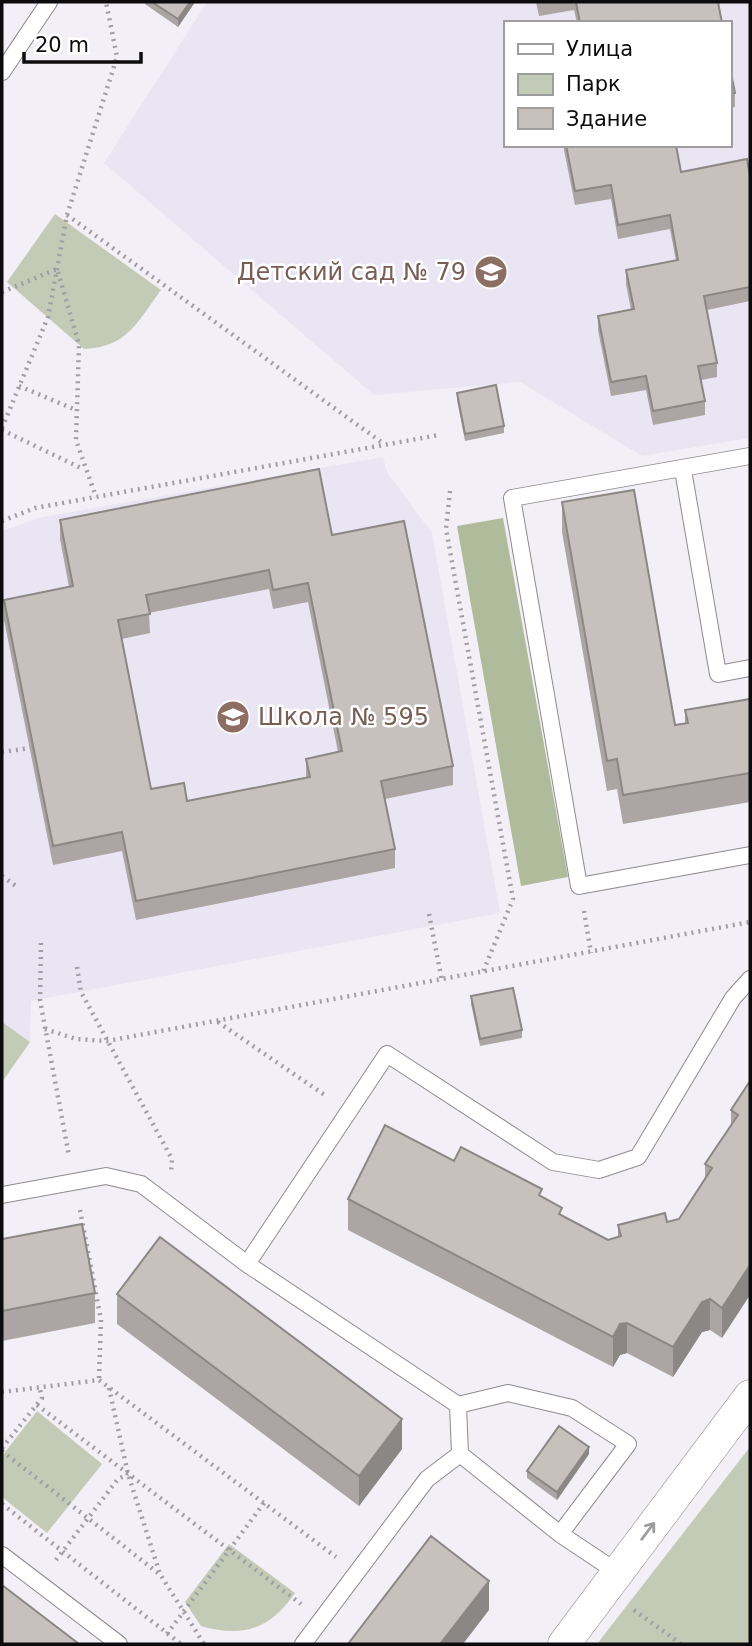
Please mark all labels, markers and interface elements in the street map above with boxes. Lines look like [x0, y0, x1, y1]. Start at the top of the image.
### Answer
scale bar [24, 21, 142, 65]
legend [504, 21, 731, 147]
text: 20 m [35, 33, 89, 57]
text: Улица [566, 37, 633, 61]
text: Парк [566, 72, 621, 96]
text: Здание [566, 107, 647, 131]
school or university icon: Детский сад № 79 [472, 253, 510, 291]
place label: Детский сад № 79 [237, 258, 466, 286]
school or university icon: Школа № 595 [214, 698, 252, 736]
place label: Школа № 595 [258, 703, 429, 731]
one-way arrow [641, 1522, 656, 1540]

